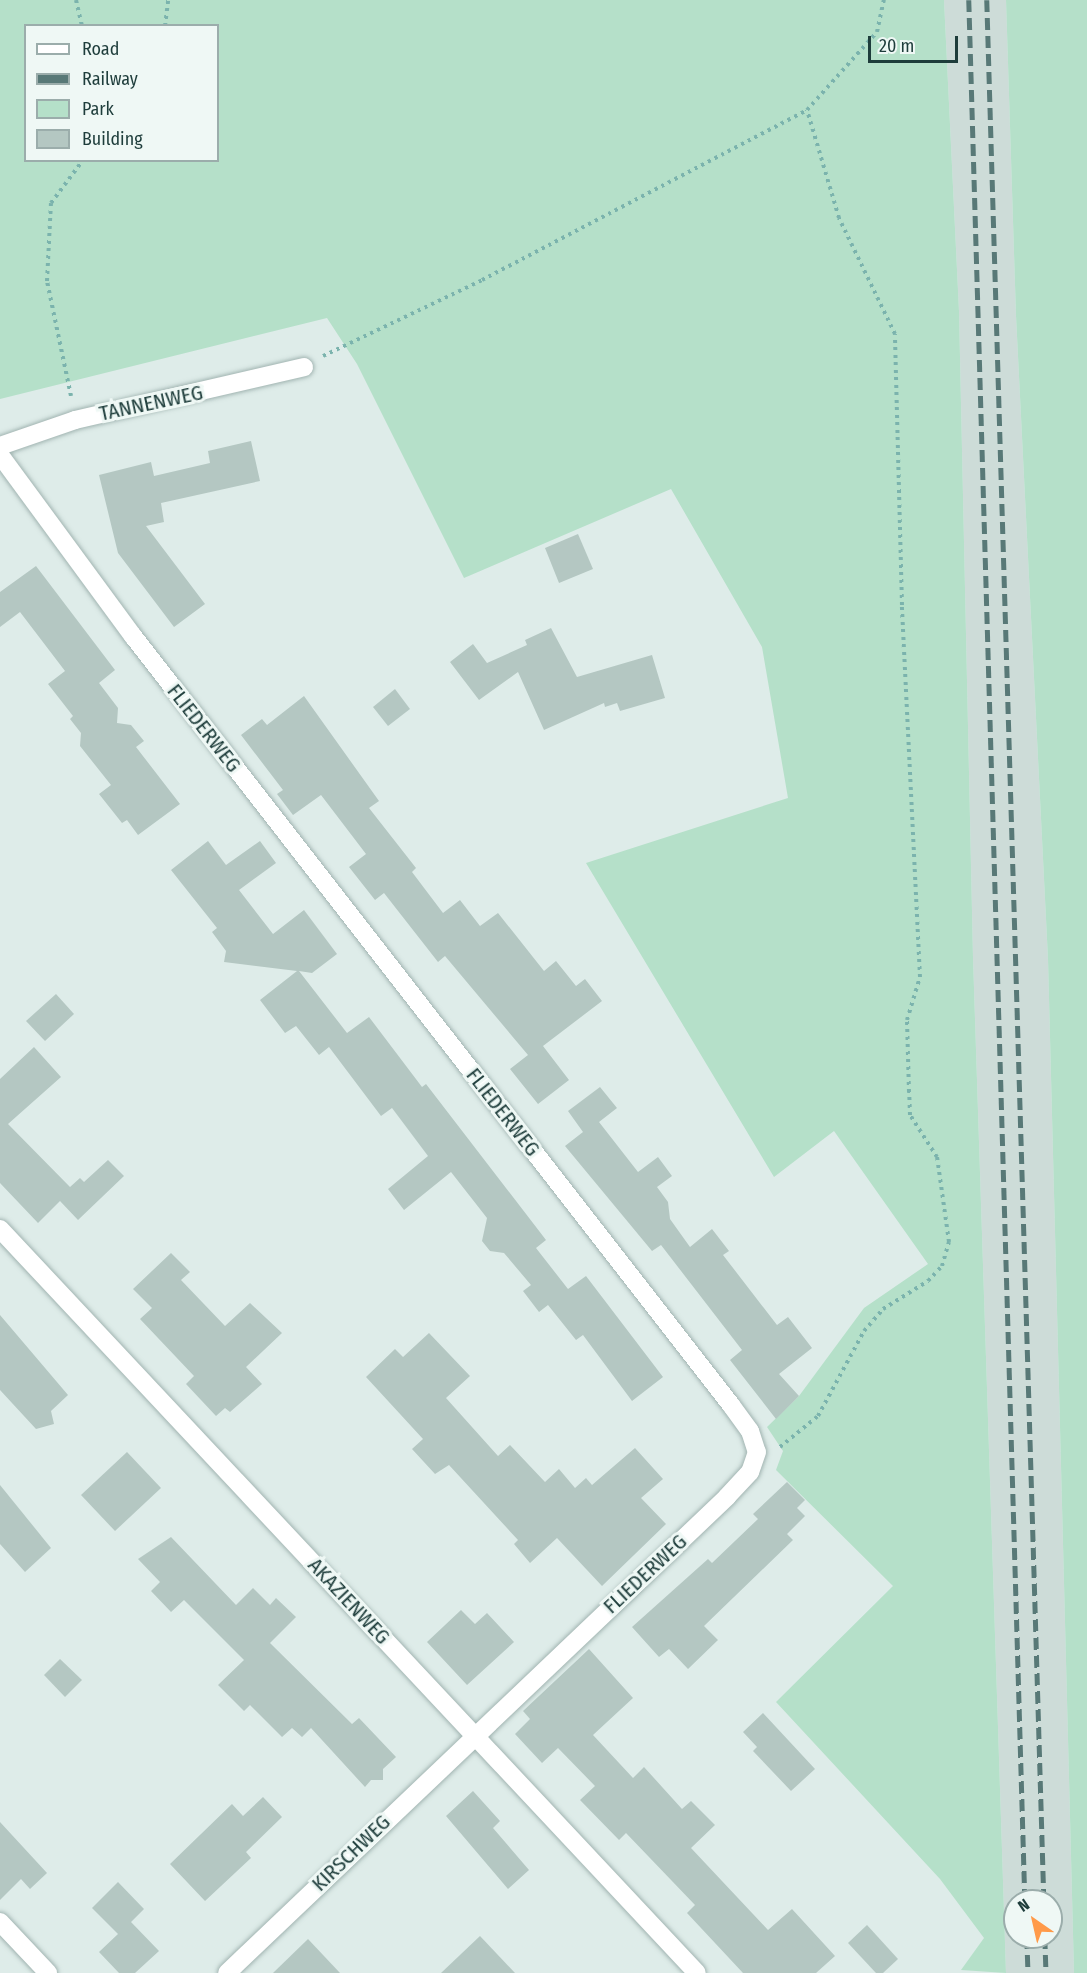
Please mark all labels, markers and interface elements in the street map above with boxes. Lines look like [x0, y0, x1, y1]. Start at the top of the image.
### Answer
legend [24, 24, 219, 162]
scale bar [871, 24, 961, 62]
text: 20 m [879, 35, 914, 57]
text: Road [82, 38, 119, 60]
text: Railway [82, 68, 138, 90]
text: Park [82, 98, 114, 120]
text: Building [82, 128, 143, 150]
street label: TANNENWEG [97, 380, 205, 426]
street label: FLIEDERWEG [162, 679, 246, 777]
street label: FLIEDERWEG [461, 1063, 545, 1161]
street label: FLIEDERWEG [598, 1529, 692, 1619]
street label: AKAZIENWEG [303, 1553, 395, 1649]
street label: KIRSCHWEG [307, 1810, 395, 1896]
north arrow [1003, 1889, 1063, 1949]
text: N [1014, 1895, 1033, 1916]

